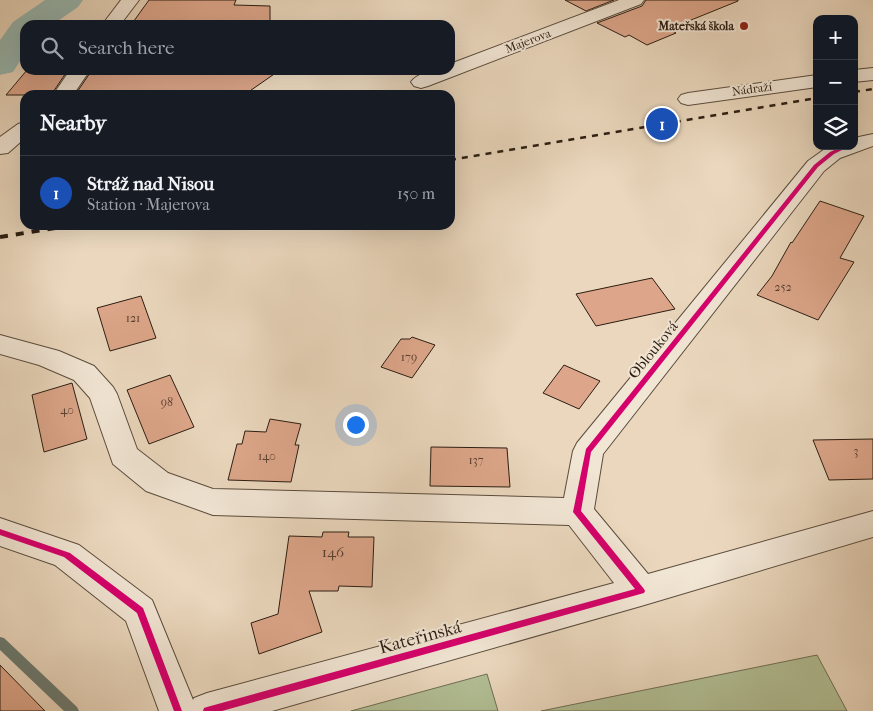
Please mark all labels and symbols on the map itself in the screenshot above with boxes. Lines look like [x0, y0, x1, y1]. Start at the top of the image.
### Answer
place label: Mateřská škola [657, 19, 734, 33]
marker: Mateřská škola [738, 20, 750, 32]
street label: Majerova [503, 26, 553, 56]
street label: Nádraží [731, 79, 773, 99]
pin: 1 [646, 105, 678, 143]
house number: 252 [774, 280, 792, 294]
house number: 121 [126, 311, 140, 325]
street label: Oblouková [624, 317, 682, 382]
house number: 179 [401, 350, 417, 364]
house number: 98 [161, 395, 173, 409]
house number: 40 [60, 403, 74, 417]
your location [343, 412, 369, 438]
house number: 3 [854, 444, 859, 458]
house number: 140 [258, 449, 276, 463]
house number: 137 [469, 453, 484, 467]
house number: 146 [322, 543, 345, 561]
street label: Kateřinská [377, 616, 464, 659]

